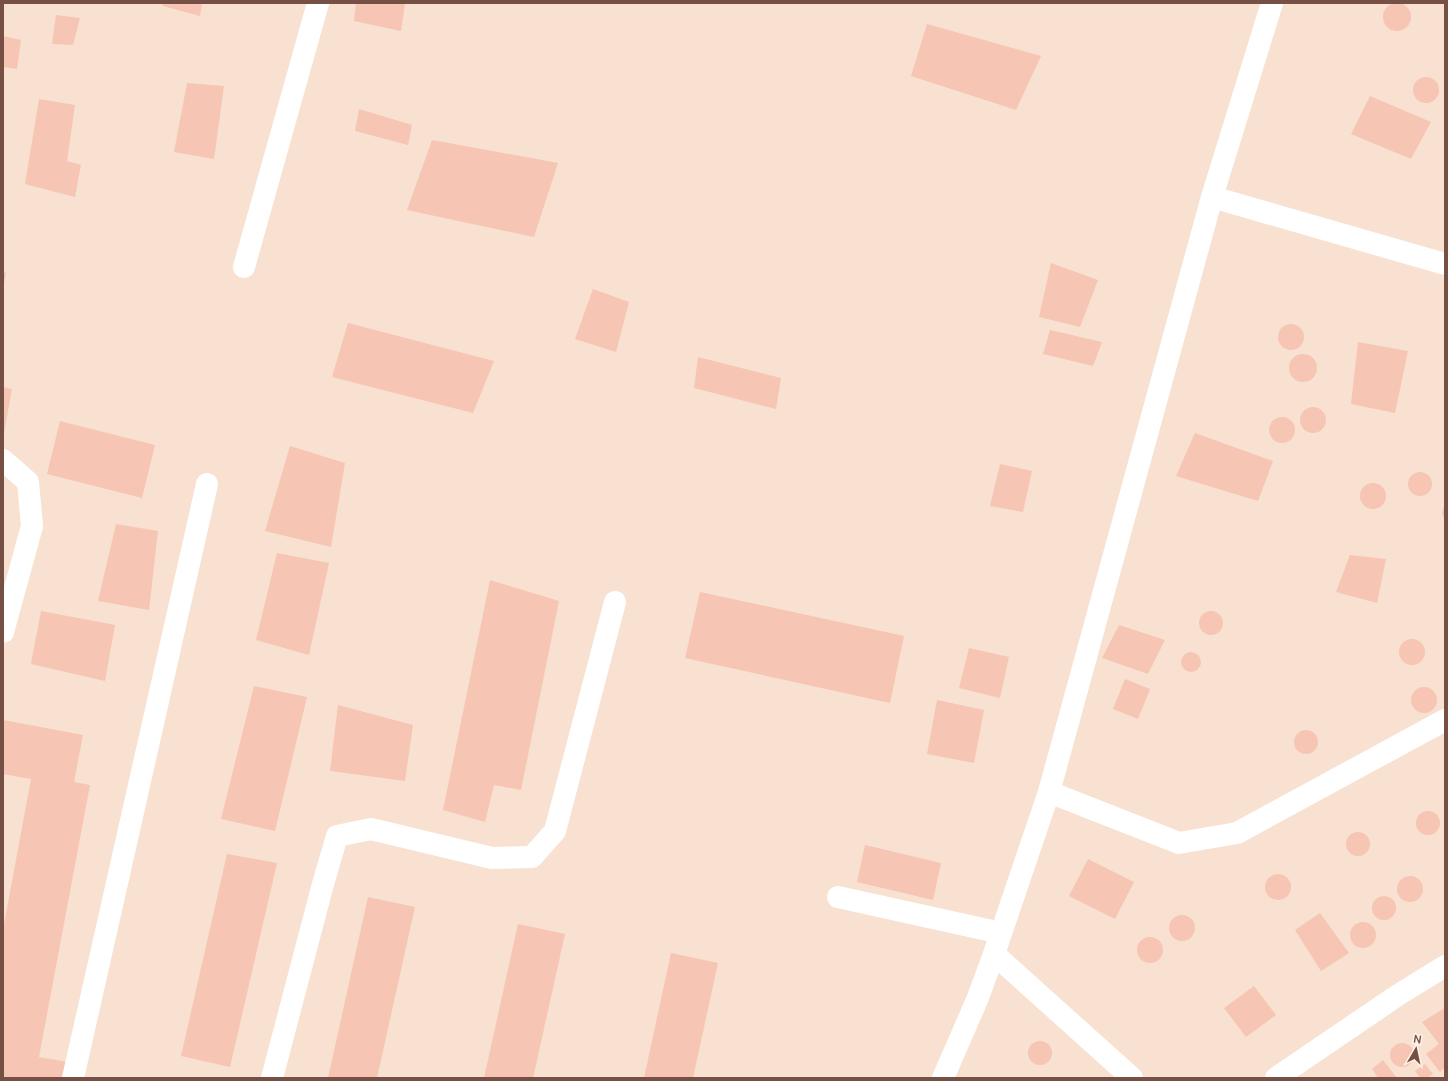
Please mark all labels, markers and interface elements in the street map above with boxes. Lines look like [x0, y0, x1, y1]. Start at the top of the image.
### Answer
north arrow [1396, 1029, 1436, 1069]
text: N [1413, 1031, 1423, 1047]

